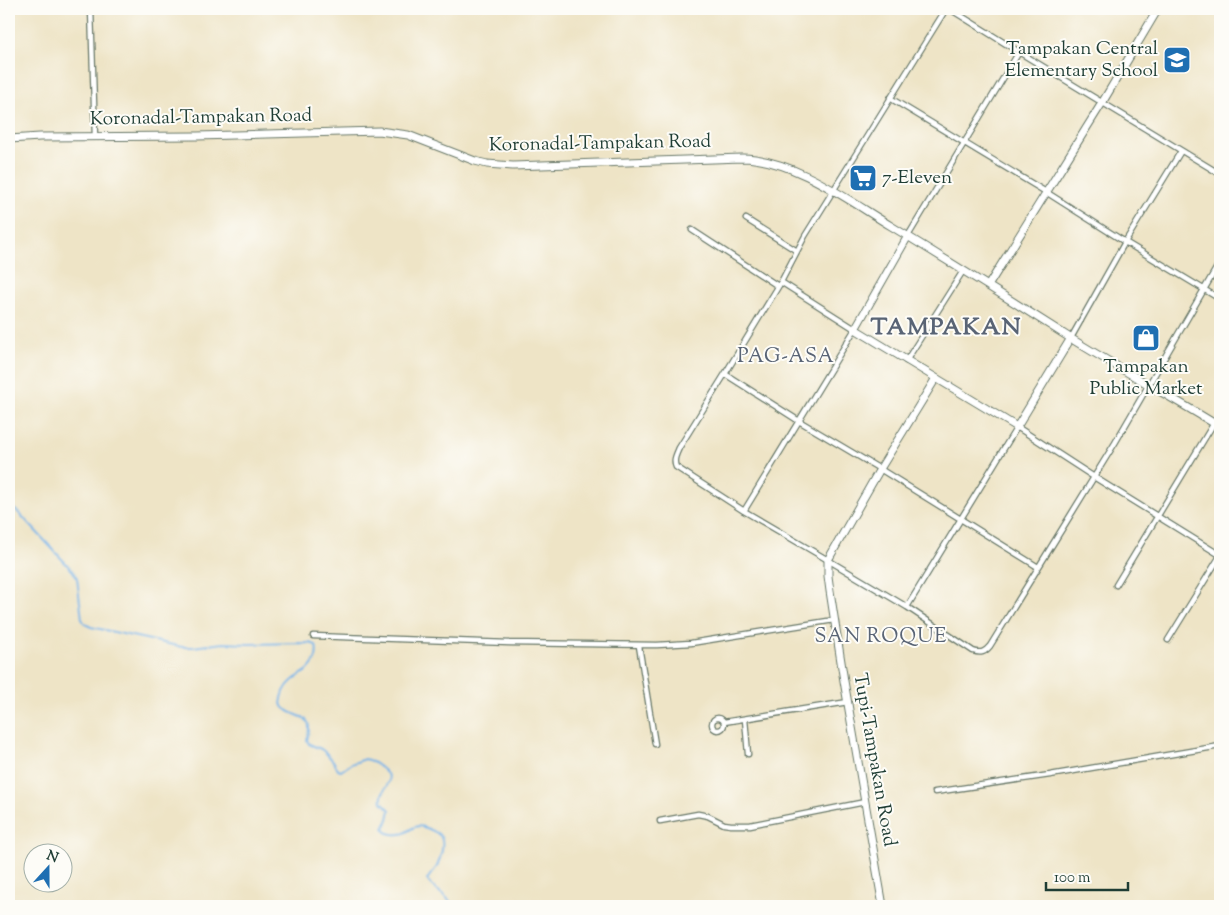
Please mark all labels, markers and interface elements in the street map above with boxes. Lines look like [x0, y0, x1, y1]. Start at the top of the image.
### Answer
place label: Tampakan Central Elementary School [1005, 36, 1158, 85]
school or university icon: Tampakan Central Elementary School [1162, 45, 1192, 75]
street label: Koronadal-Tampakan Road [90, 103, 313, 133]
street label: Koronadal-Tampakan Road [489, 129, 712, 159]
supermarket icon: 7-Eleven [848, 163, 878, 193]
place label: 7-Eleven [882, 165, 952, 192]
district label: TAMPAKAN [870, 311, 1022, 345]
shop icon: Tampakan Public Market [1131, 323, 1161, 353]
district label: PAG-ASA [737, 343, 835, 372]
place label: Tampakan Public Market [1090, 354, 1203, 403]
district label: SAN ROQUE [815, 623, 947, 652]
street label: Tupi-Tampakan Road [845, 671, 903, 849]
north arrow [22, 842, 72, 892]
text: N [43, 846, 61, 869]
scale bar [1046, 860, 1129, 892]
text: 100 m [1054, 868, 1091, 889]

